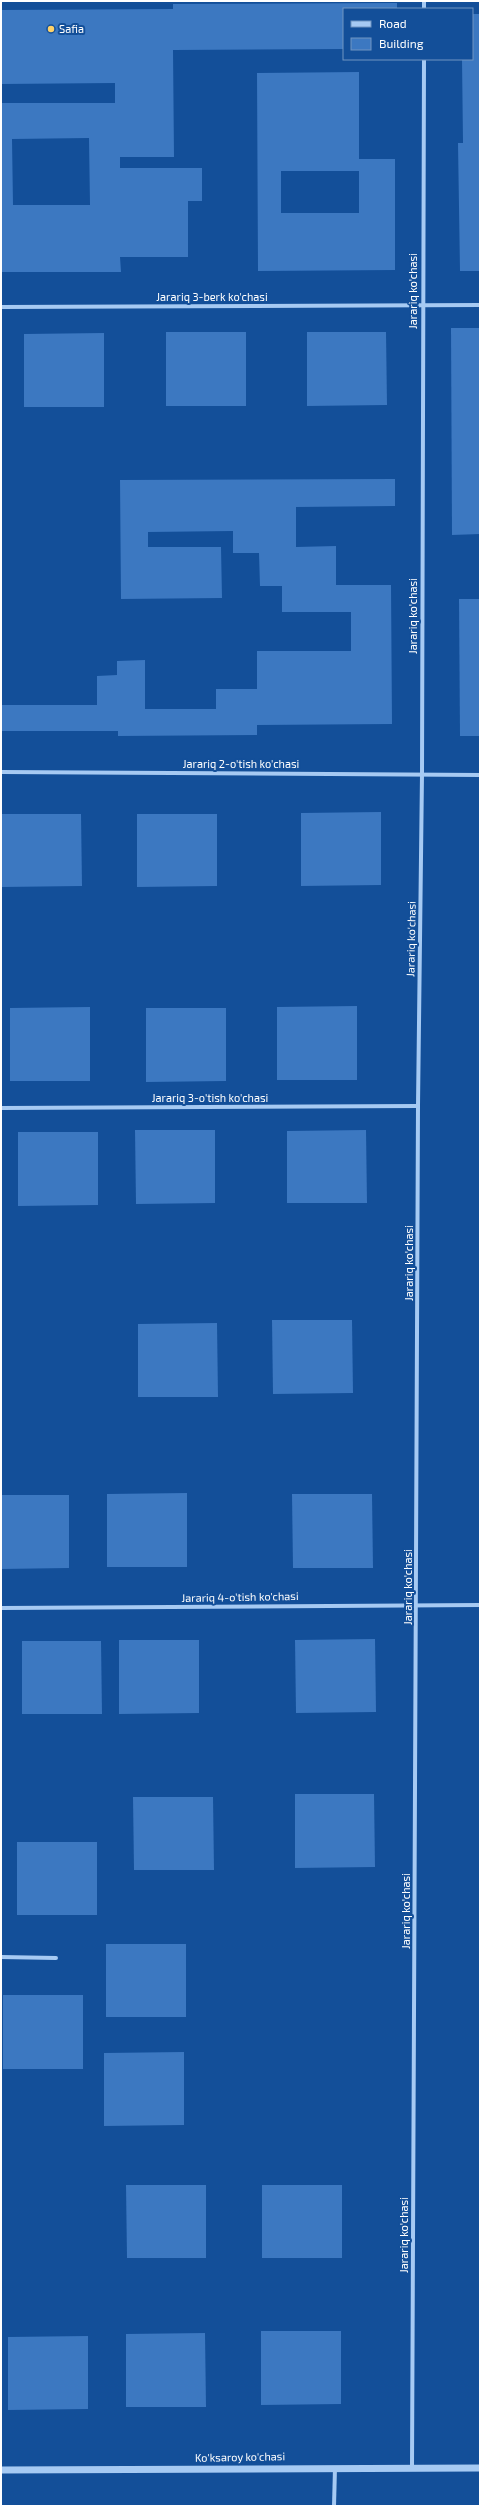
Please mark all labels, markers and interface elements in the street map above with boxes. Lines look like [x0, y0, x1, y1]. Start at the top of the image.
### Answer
legend [343, 8, 473, 60]
text: Road [379, 16, 407, 30]
place label: Safia [59, 22, 84, 35]
marker: Safia [46, 24, 56, 34]
text: Building [379, 36, 424, 50]
street label: Jarariq ko'chasi [406, 253, 419, 329]
street label: Jarariq 3-berk ko'chasi [156, 290, 268, 303]
street label: Jarariq ko'chasi [406, 578, 419, 654]
street label: Jarariq 2-o'tish ko'chasi [183, 757, 299, 770]
street label: Jarariq ko'chasi [403, 901, 418, 977]
street label: Jarariq 3-o'tish ko'chasi [152, 1091, 268, 1104]
street label: Jarariq ko'chasi [402, 1225, 415, 1301]
street label: Jarariq ko'chasi [401, 1549, 414, 1625]
street label: Jarariq 4-o'tish ko'chasi [181, 1589, 299, 1604]
street label: Jarariq ko'chasi [399, 1873, 412, 1949]
street label: Jarariq ko'chasi [397, 2197, 410, 2273]
street label: Ko'ksaroy ko'chasi [195, 2449, 285, 2464]

